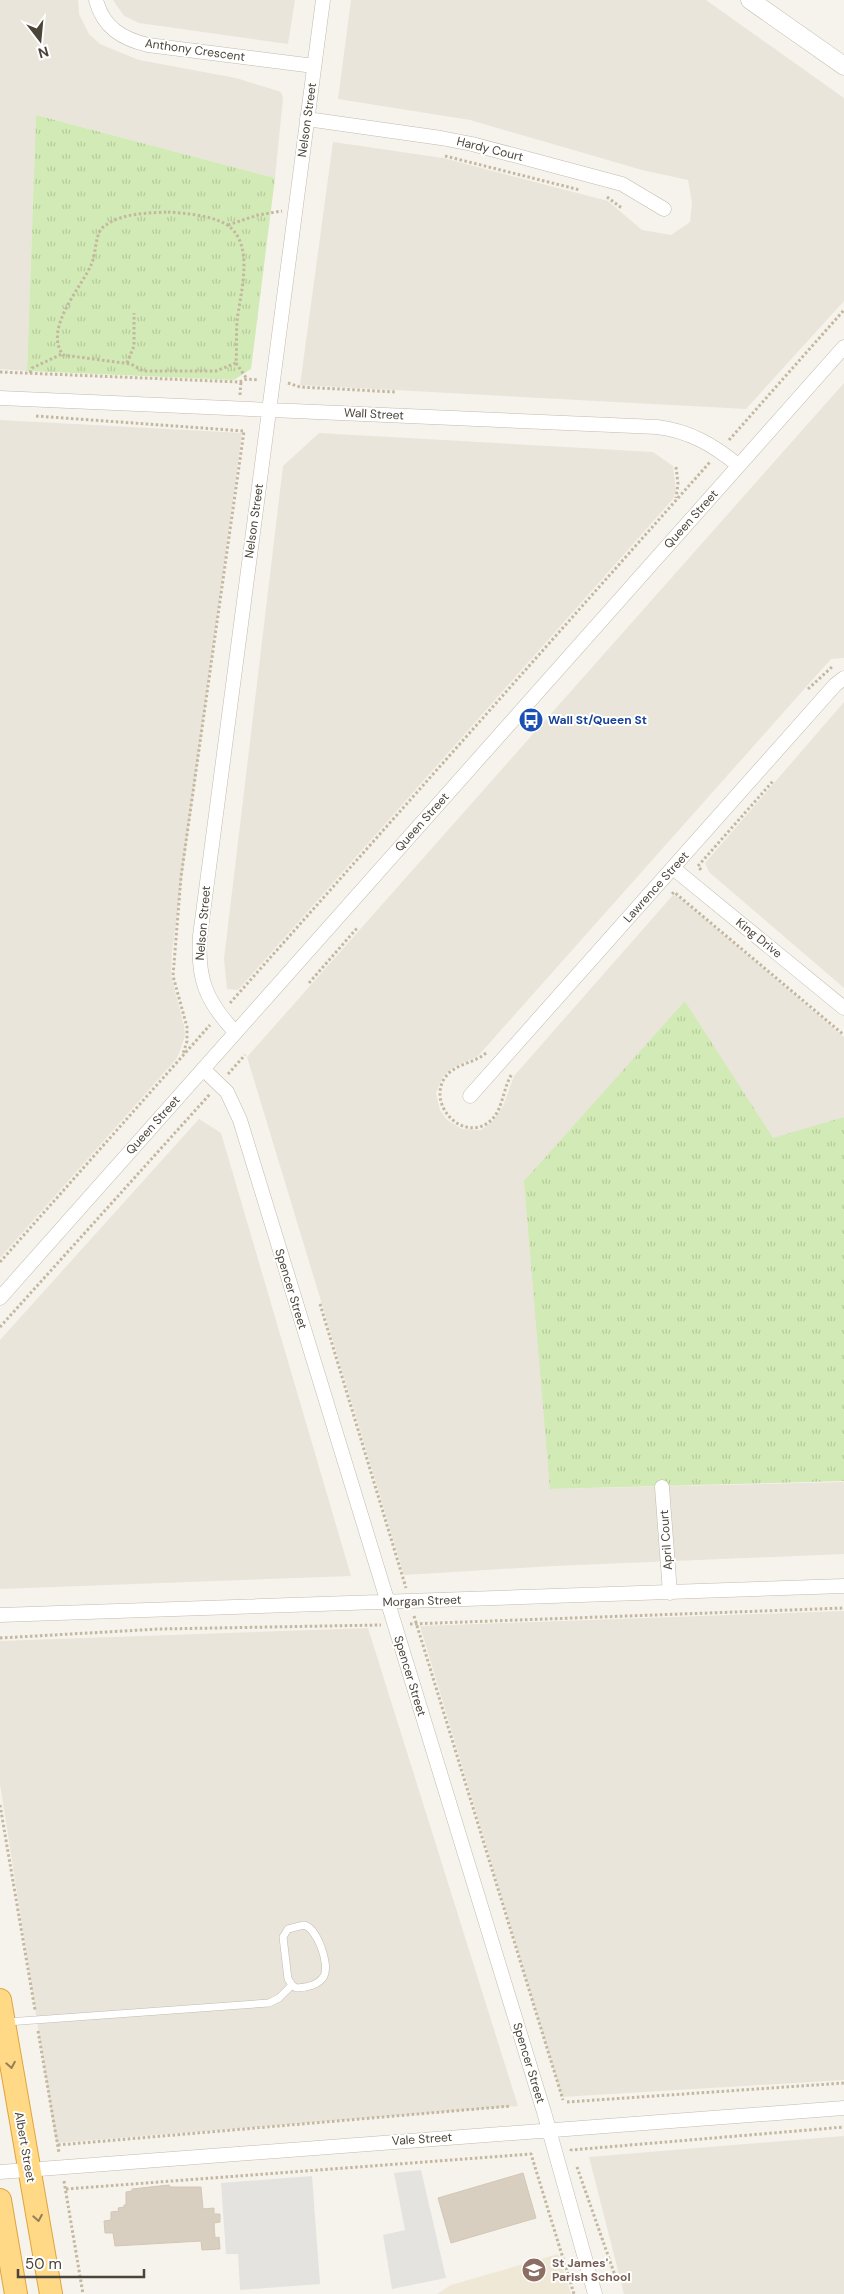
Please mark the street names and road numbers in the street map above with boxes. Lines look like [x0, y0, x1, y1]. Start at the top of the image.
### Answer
street label: Anthony Crescent [144, 35, 246, 65]
street label: Nelson Street [294, 81, 320, 158]
street label: Hardy Court [455, 133, 525, 165]
street label: Wall Street [344, 404, 405, 424]
street label: Nelson Street [241, 482, 267, 559]
street label: Queen Street [660, 486, 722, 552]
street label: Queen Street [391, 789, 453, 855]
street label: Lawrence Street [620, 848, 692, 926]
street label: Nelson Street [192, 885, 214, 961]
street label: King Drive [733, 914, 786, 962]
street label: Queen Street [122, 1092, 184, 1158]
street label: Spencer Street [271, 1247, 311, 1332]
street label: April Court [656, 1509, 676, 1571]
street label: Morgan Street [382, 1592, 462, 1610]
street label: Spencer Street [390, 1634, 430, 1719]
street label: Spencer Street [509, 2021, 549, 2106]
street label: Albert Street [11, 2110, 39, 2184]
street label: Vale Street [391, 2129, 453, 2149]

